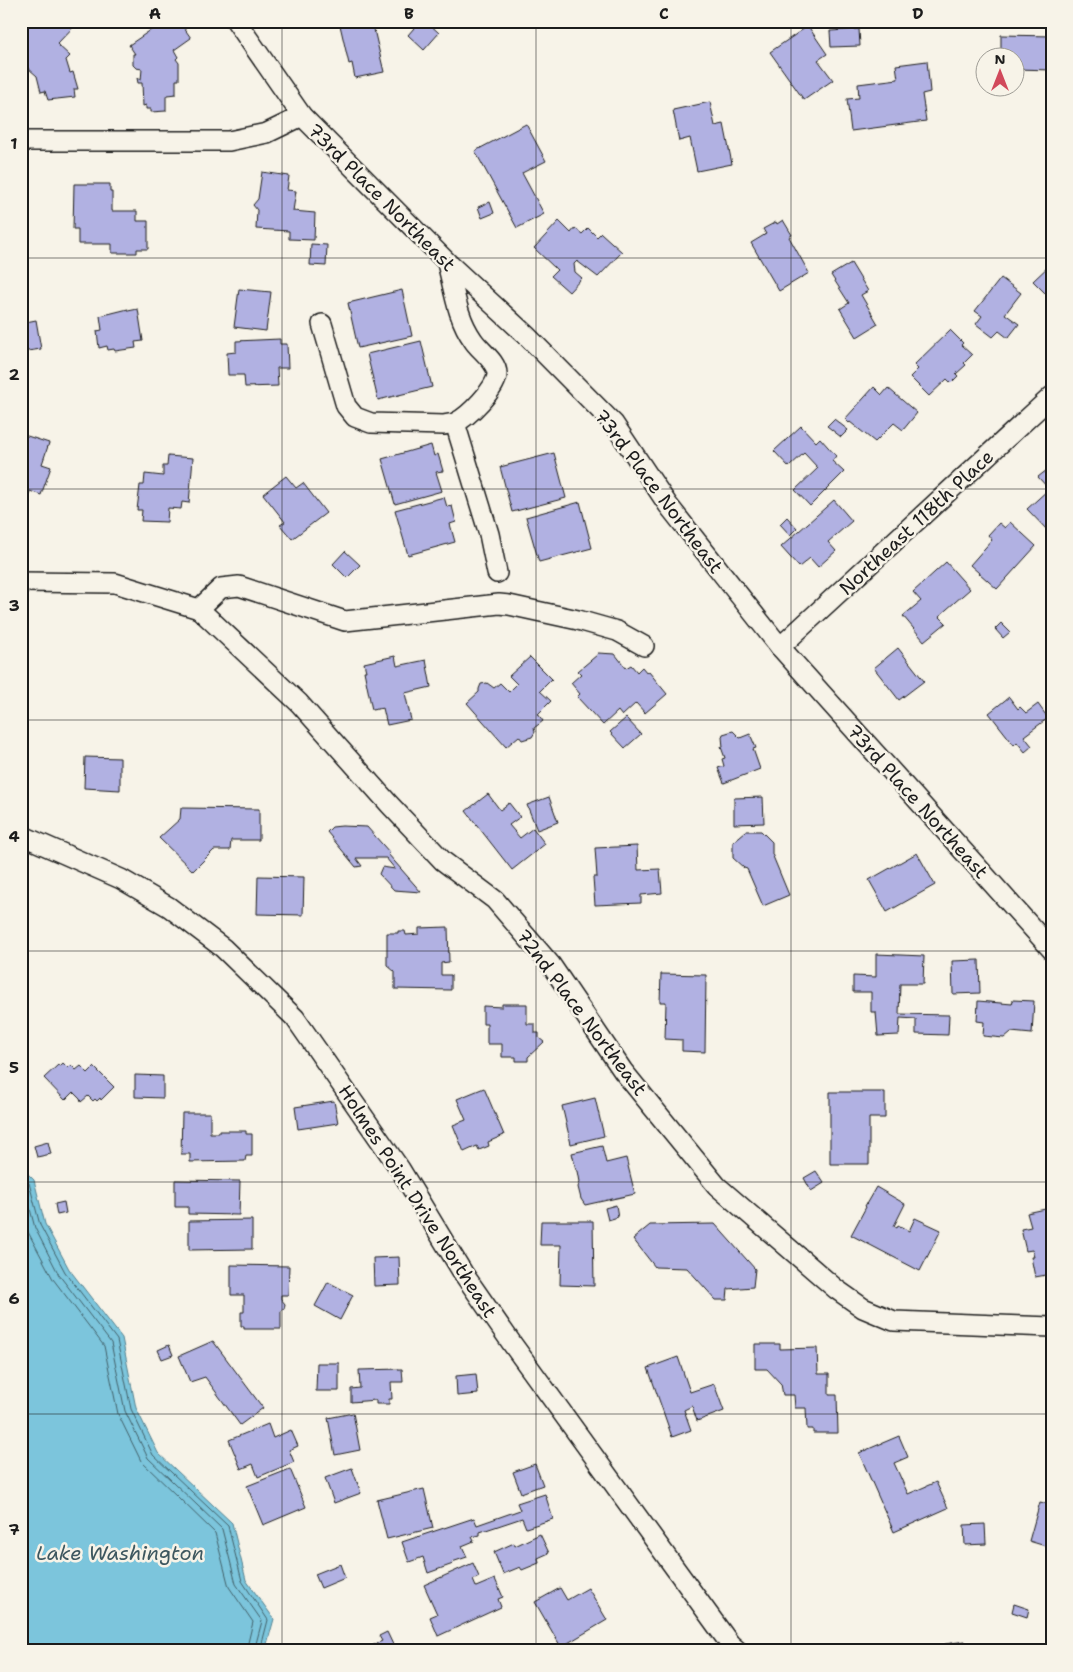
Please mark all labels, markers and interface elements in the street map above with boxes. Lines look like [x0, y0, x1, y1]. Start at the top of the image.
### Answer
text: A [149, 3, 161, 24]
text: B [404, 3, 414, 24]
text: C [659, 3, 669, 24]
text: D [912, 3, 924, 24]
north arrow [976, 48, 1026, 98]
text: N [994, 50, 1006, 68]
street label: 73rd Place Northeast [302, 118, 461, 277]
text: 1 [10, 133, 18, 154]
text: 2 [8, 364, 20, 385]
street label: 73rd Place Northeast [589, 404, 729, 579]
street label: Northeast 118th Place [834, 444, 999, 601]
text: 3 [8, 595, 20, 616]
street label: 73rd Place Northeast [842, 719, 994, 884]
text: 4 [8, 826, 20, 847]
street label: 72nd Place Northeast [511, 924, 653, 1101]
text: 5 [9, 1057, 19, 1078]
street label: Holmes Point Drive Northeast [333, 1080, 502, 1323]
text: 6 [8, 1288, 20, 1309]
text: 7 [8, 1519, 20, 1540]
water label: Lake Washington [36, 1540, 204, 1566]

